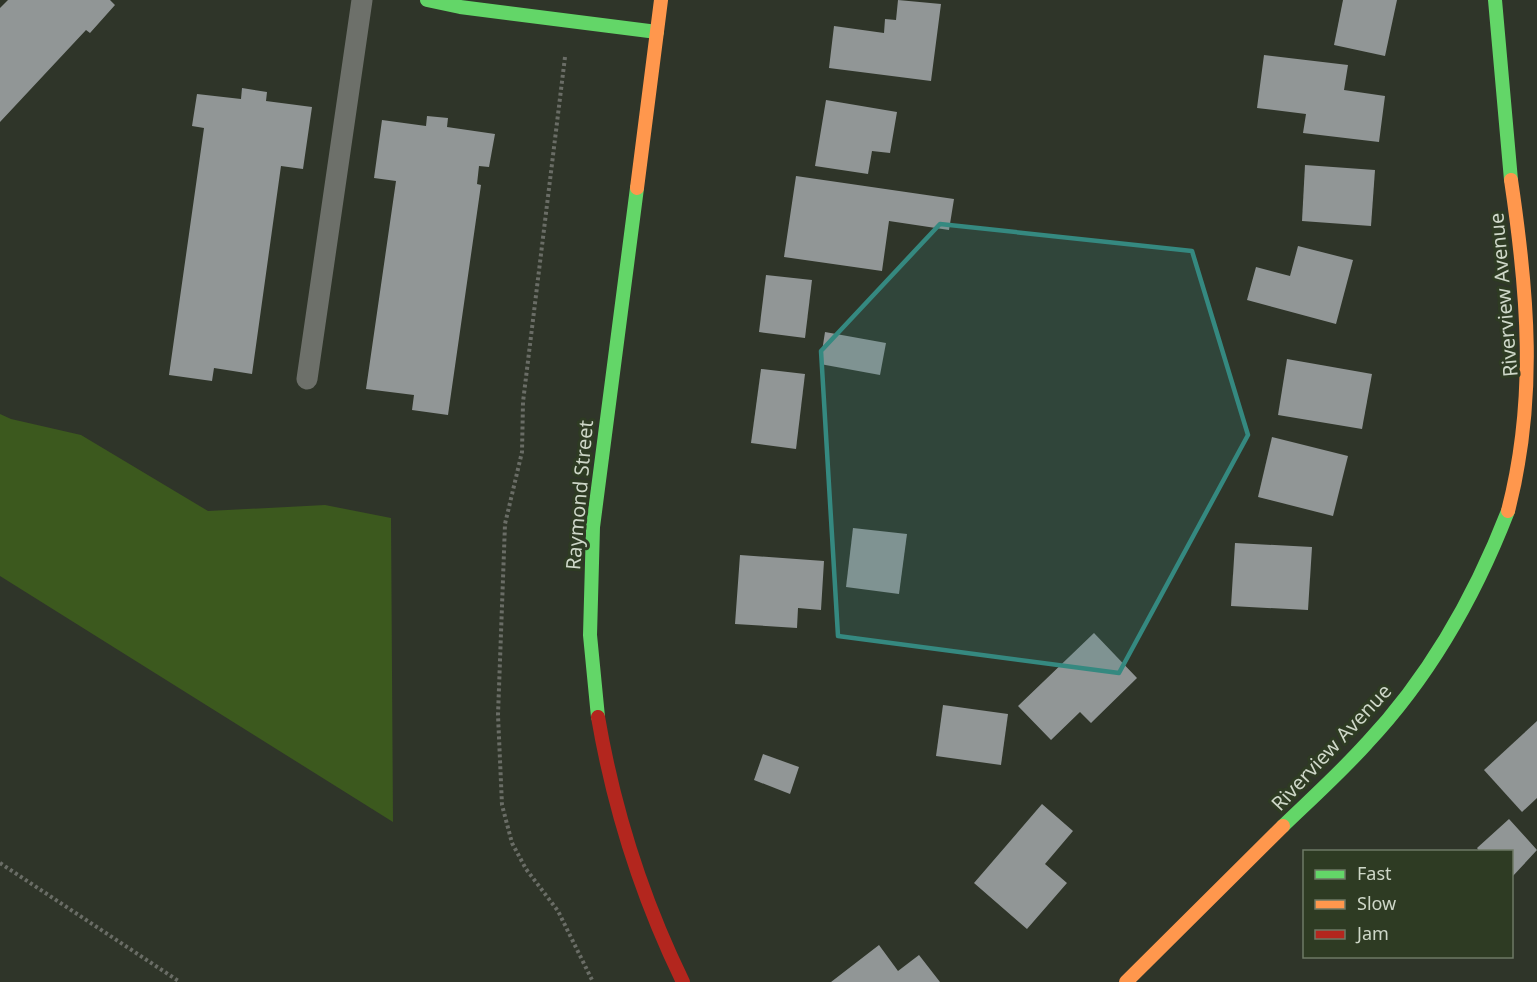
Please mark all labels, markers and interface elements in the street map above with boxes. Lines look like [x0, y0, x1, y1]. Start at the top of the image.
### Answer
street label: Riverview Avenue [1482, 212, 1524, 378]
street label: Raymond Street [559, 419, 599, 571]
street label: Riverview Avenue [1265, 678, 1397, 816]
legend [1303, 850, 1513, 958]
text: Fast [1357, 861, 1392, 885]
text: Slow [1357, 891, 1396, 915]
text: Jam [1355, 921, 1389, 945]

